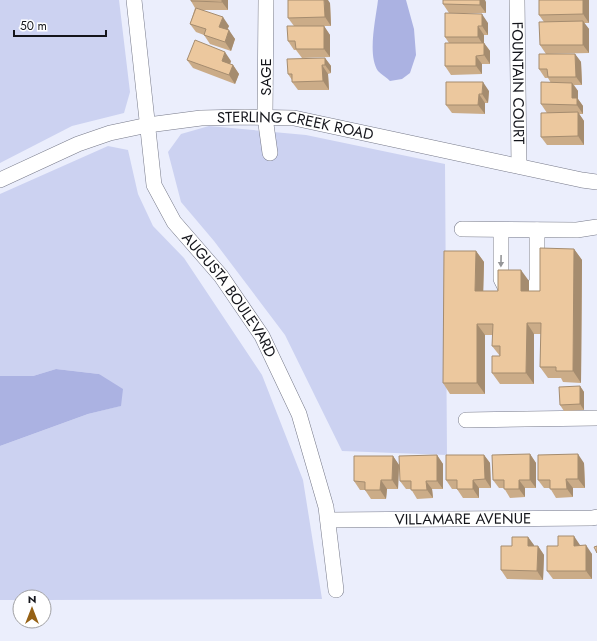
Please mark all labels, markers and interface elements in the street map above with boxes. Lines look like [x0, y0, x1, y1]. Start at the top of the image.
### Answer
scale bar [14, 12, 106, 38]
text: 50 m [20, 17, 47, 35]
street label: FOUNTAIN COURT [506, 22, 530, 144]
street label: SAGE [255, 58, 277, 96]
street label: STERLING CREEK ROAD [217, 106, 376, 146]
street label: AUGUSTA BOULEVARD [177, 227, 282, 361]
one-way arrow [498, 255, 504, 268]
street label: VILLAMARE AVENUE [395, 507, 531, 530]
north arrow [12, 589, 52, 629]
text: N [28, 591, 36, 607]

